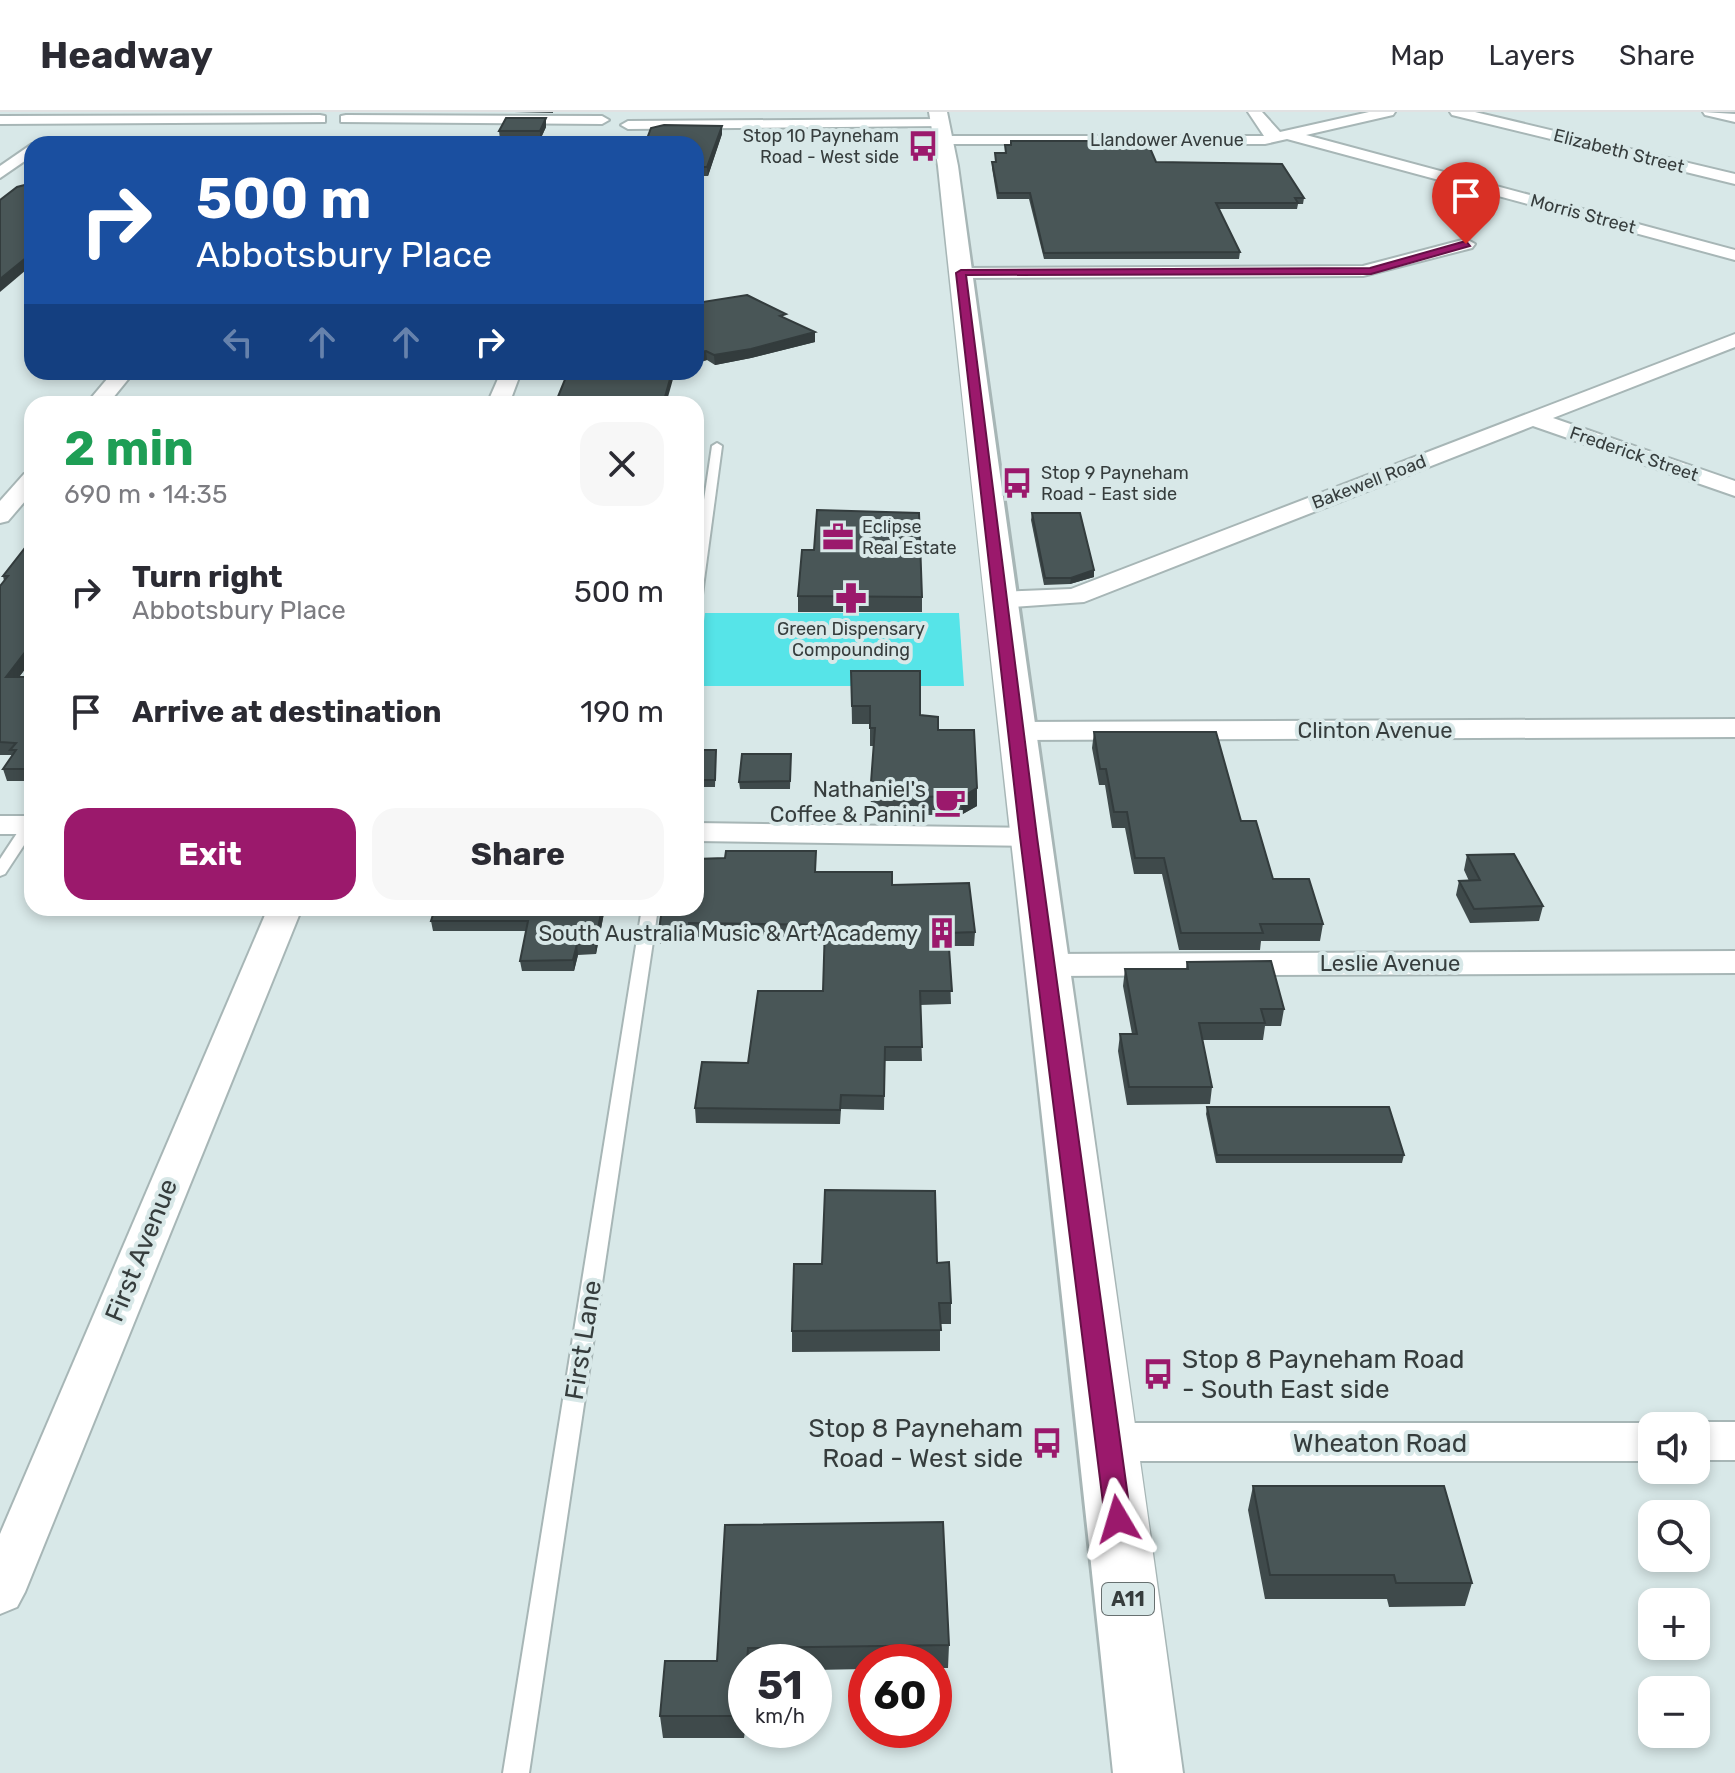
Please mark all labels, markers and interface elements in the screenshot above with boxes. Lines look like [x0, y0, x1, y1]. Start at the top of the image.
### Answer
text: Headway [40, 32, 213, 78]
text: Map [1390, 39, 1445, 72]
text: Layers [1489, 39, 1575, 72]
text: Share [1619, 39, 1695, 72]
street label: Elizabeth Street [1551, 124, 1687, 178]
place label: Stop 10 Payneham Road - West side [743, 125, 899, 168]
bus stop icon: Stop 10 Payneham Road - West side [906, 129, 940, 163]
street label: Llandower Avenue [1090, 129, 1244, 151]
pin [1432, 162, 1500, 244]
text: 500 m [196, 166, 372, 232]
icon: right [64, 168, 168, 272]
icon: arrive [1444, 174, 1488, 218]
street label: Morris Street [1528, 189, 1638, 239]
text: Abbotsbury Place [196, 233, 492, 276]
icon: left [216, 320, 260, 364]
icon: ahead [300, 320, 344, 364]
icon: ahead [384, 320, 428, 364]
icon: right [468, 320, 512, 364]
text: 2 min [64, 420, 194, 477]
button: close [580, 422, 664, 506]
street label: Frederick Street [1567, 422, 1701, 486]
street label: Bakewell Road [1309, 450, 1429, 514]
place label: Stop 9 Payneham Road - East side [1041, 462, 1189, 505]
bus stop icon: Stop 9 Payneham Road - East side [1000, 466, 1034, 500]
text: 690 m · 14:35 [64, 479, 227, 510]
place label: Eclipse Real Estate [862, 516, 957, 559]
office icon: Eclipse Real Estate [821, 520, 855, 554]
text: Turn right [132, 559, 283, 595]
icon: right [64, 570, 108, 614]
text: 500 m [574, 574, 664, 610]
pharmacy icon: Green Dispensary Compounding [834, 581, 868, 615]
text: Abbotsbury Place [132, 595, 346, 626]
place label: Green Dispensary Compounding [777, 618, 925, 661]
icon: arrive [64, 690, 108, 734]
text: Arrive at destination [132, 694, 442, 730]
text: 190 m [580, 694, 664, 730]
street label: Clinton Avenue [1298, 717, 1452, 744]
place label: Nathaniel's Coffee & Panini [770, 776, 926, 828]
cafe icon: Nathaniel's Coffee & Panini [933, 785, 967, 819]
button: Exit [64, 808, 356, 900]
button: Share [372, 808, 664, 900]
building icon: South Australia Music & Art Academy [925, 916, 959, 950]
place label: South Australia Music & Art Academy [538, 920, 918, 947]
street label: Leslie Avenue [1320, 950, 1460, 977]
street label: First Avenue [99, 1174, 184, 1326]
street label: First Lane [559, 1278, 608, 1402]
place label: Stop 8 Payneham Road - South East side [1182, 1344, 1464, 1405]
bus stop icon: Stop 8 Payneham Road - South East side [1141, 1357, 1175, 1391]
map controls [1638, 1412, 1710, 1748]
button: sound [1638, 1412, 1710, 1484]
place label: Stop 8 Payneham Road - West side [809, 1413, 1023, 1474]
bus stop icon: Stop 8 Payneham Road - West side [1030, 1426, 1064, 1460]
street label: Wheaton Road [1293, 1428, 1467, 1459]
position arrow [1076, 1477, 1160, 1561]
button: search [1638, 1500, 1710, 1572]
road number: A11 [1102, 1583, 1154, 1615]
button: + [1638, 1588, 1710, 1660]
speed limit sign: 60 [848, 1644, 952, 1748]
text: 51 [757, 1662, 803, 1709]
button: − [1638, 1676, 1710, 1748]
text: km/h [755, 1704, 805, 1728]

